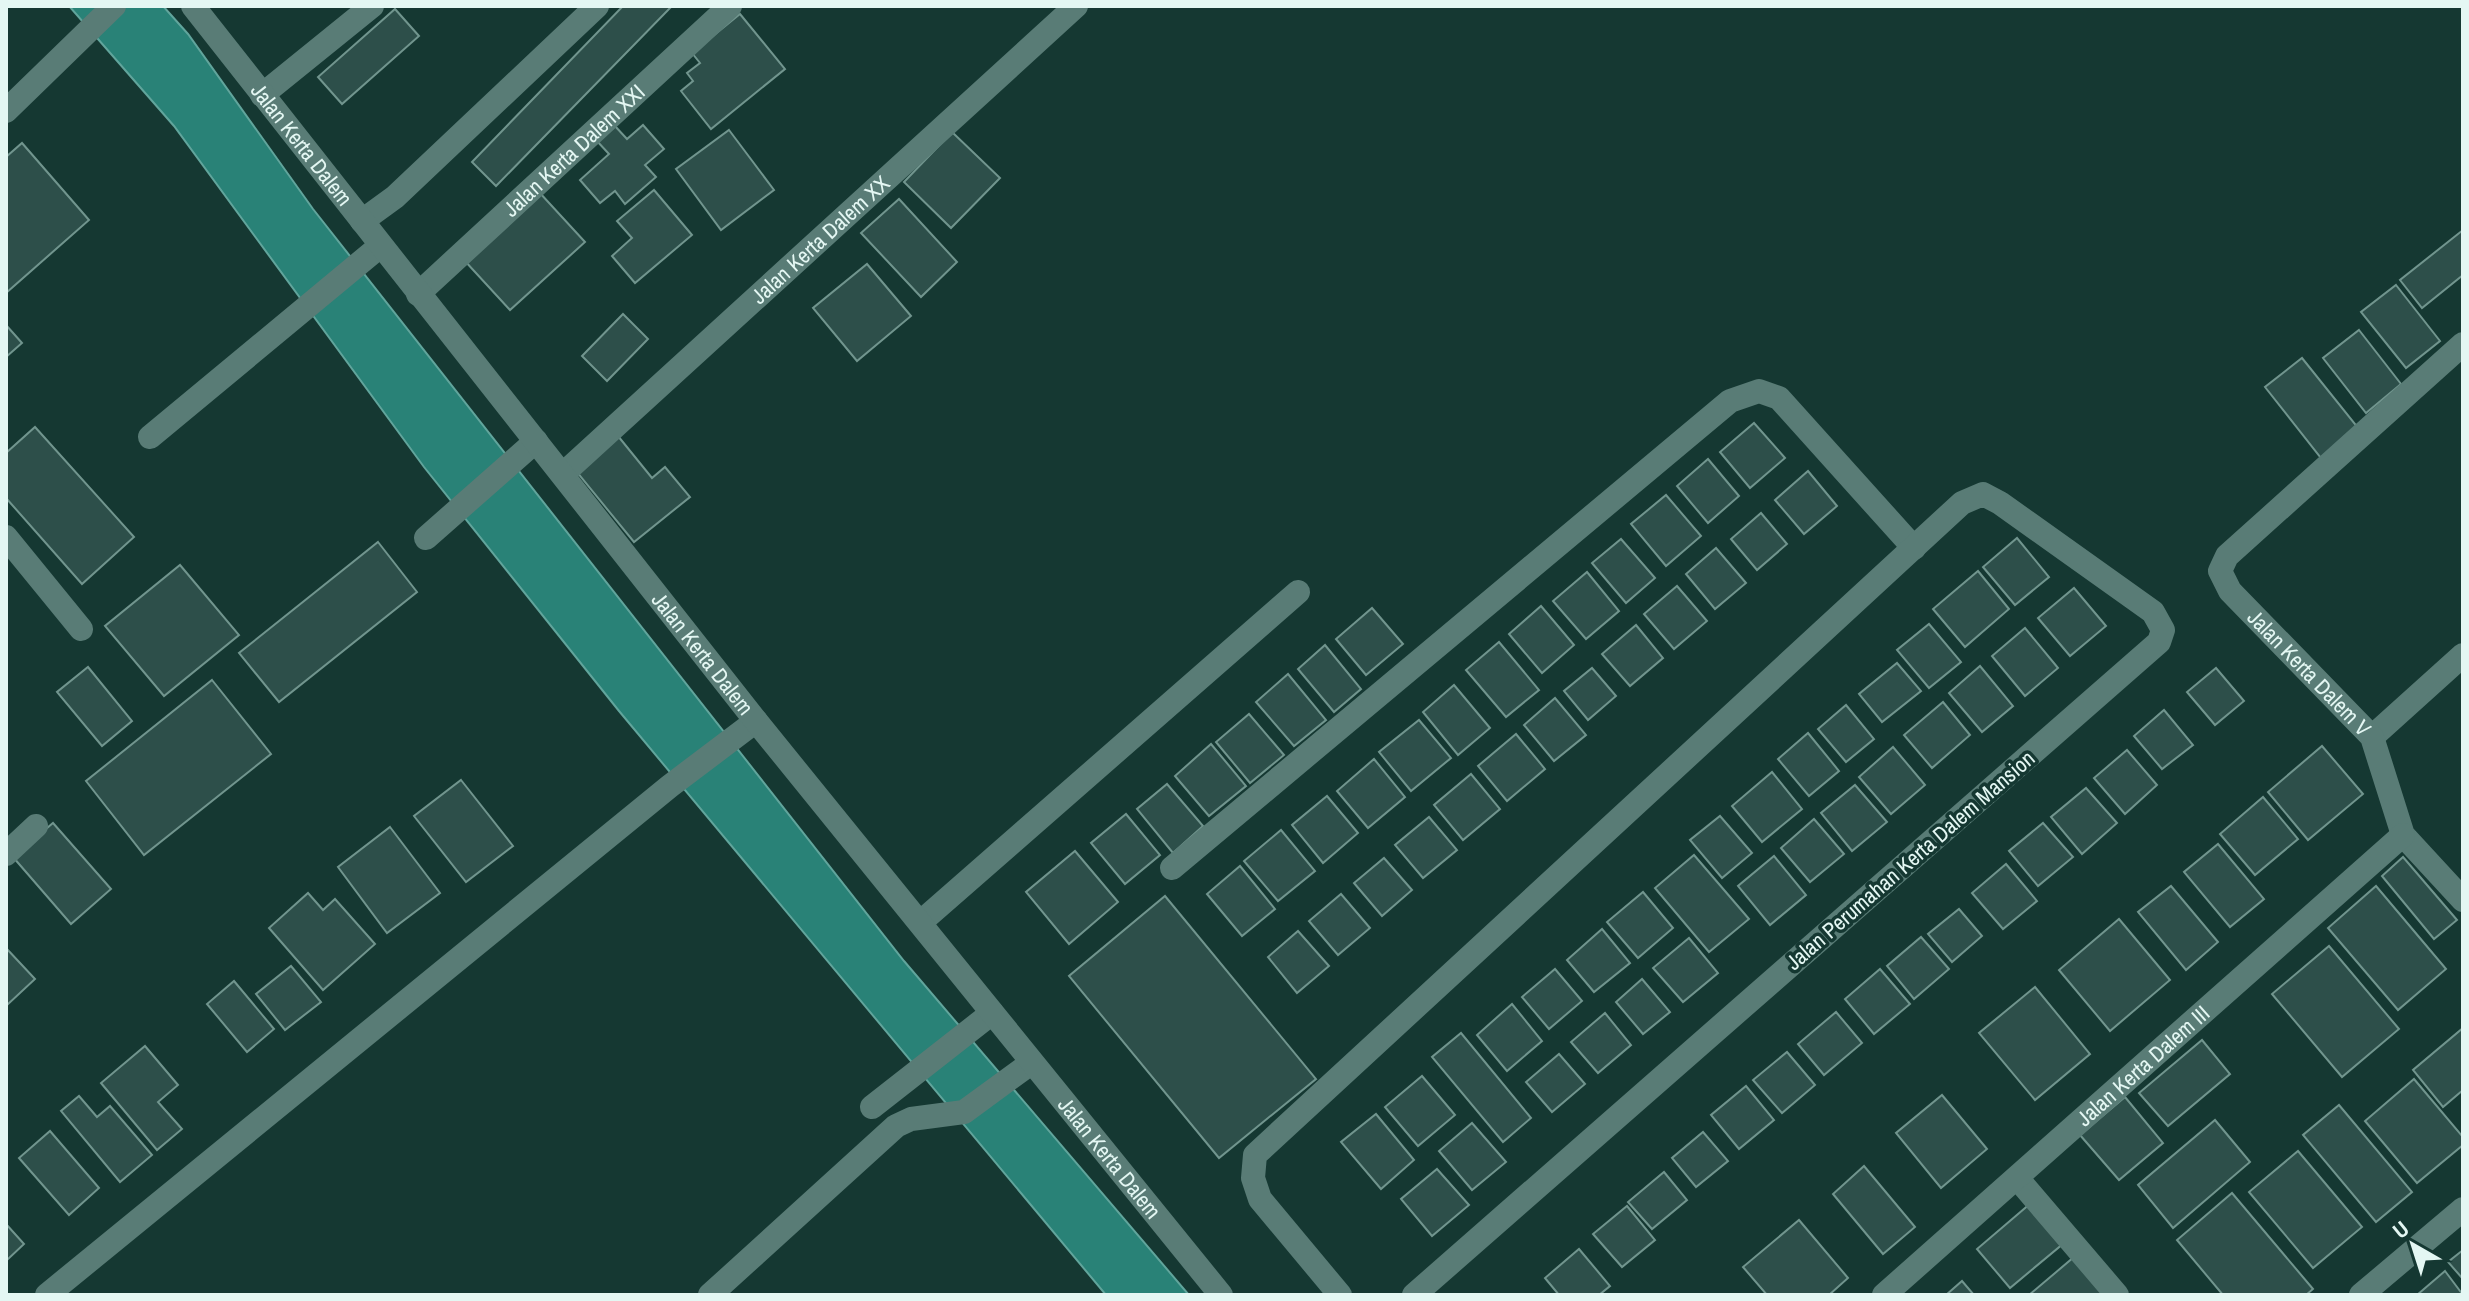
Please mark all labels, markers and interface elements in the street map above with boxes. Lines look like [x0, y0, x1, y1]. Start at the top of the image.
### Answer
street label: Jalan Kerta Dalem [244, 77, 360, 212]
street label: Jalan Kerta Dalem XXI [496, 77, 651, 223]
street label: Jalan Kerta Dalem XX [744, 168, 896, 310]
street label: Jalan Kerta Dalem [645, 586, 761, 721]
street label: Jalan Kerta Dalem V [2241, 603, 2378, 742]
street label: Jalan Perumahan Kerta Dalem Mansion [1779, 743, 2041, 977]
street label: Jalan Kerta Dalem III [2070, 998, 2216, 1133]
street label: Jalan Kerta Dalem [1051, 1090, 1168, 1225]
north arrow [2373, 1205, 2453, 1285]
text: U [2386, 1214, 2415, 1245]

